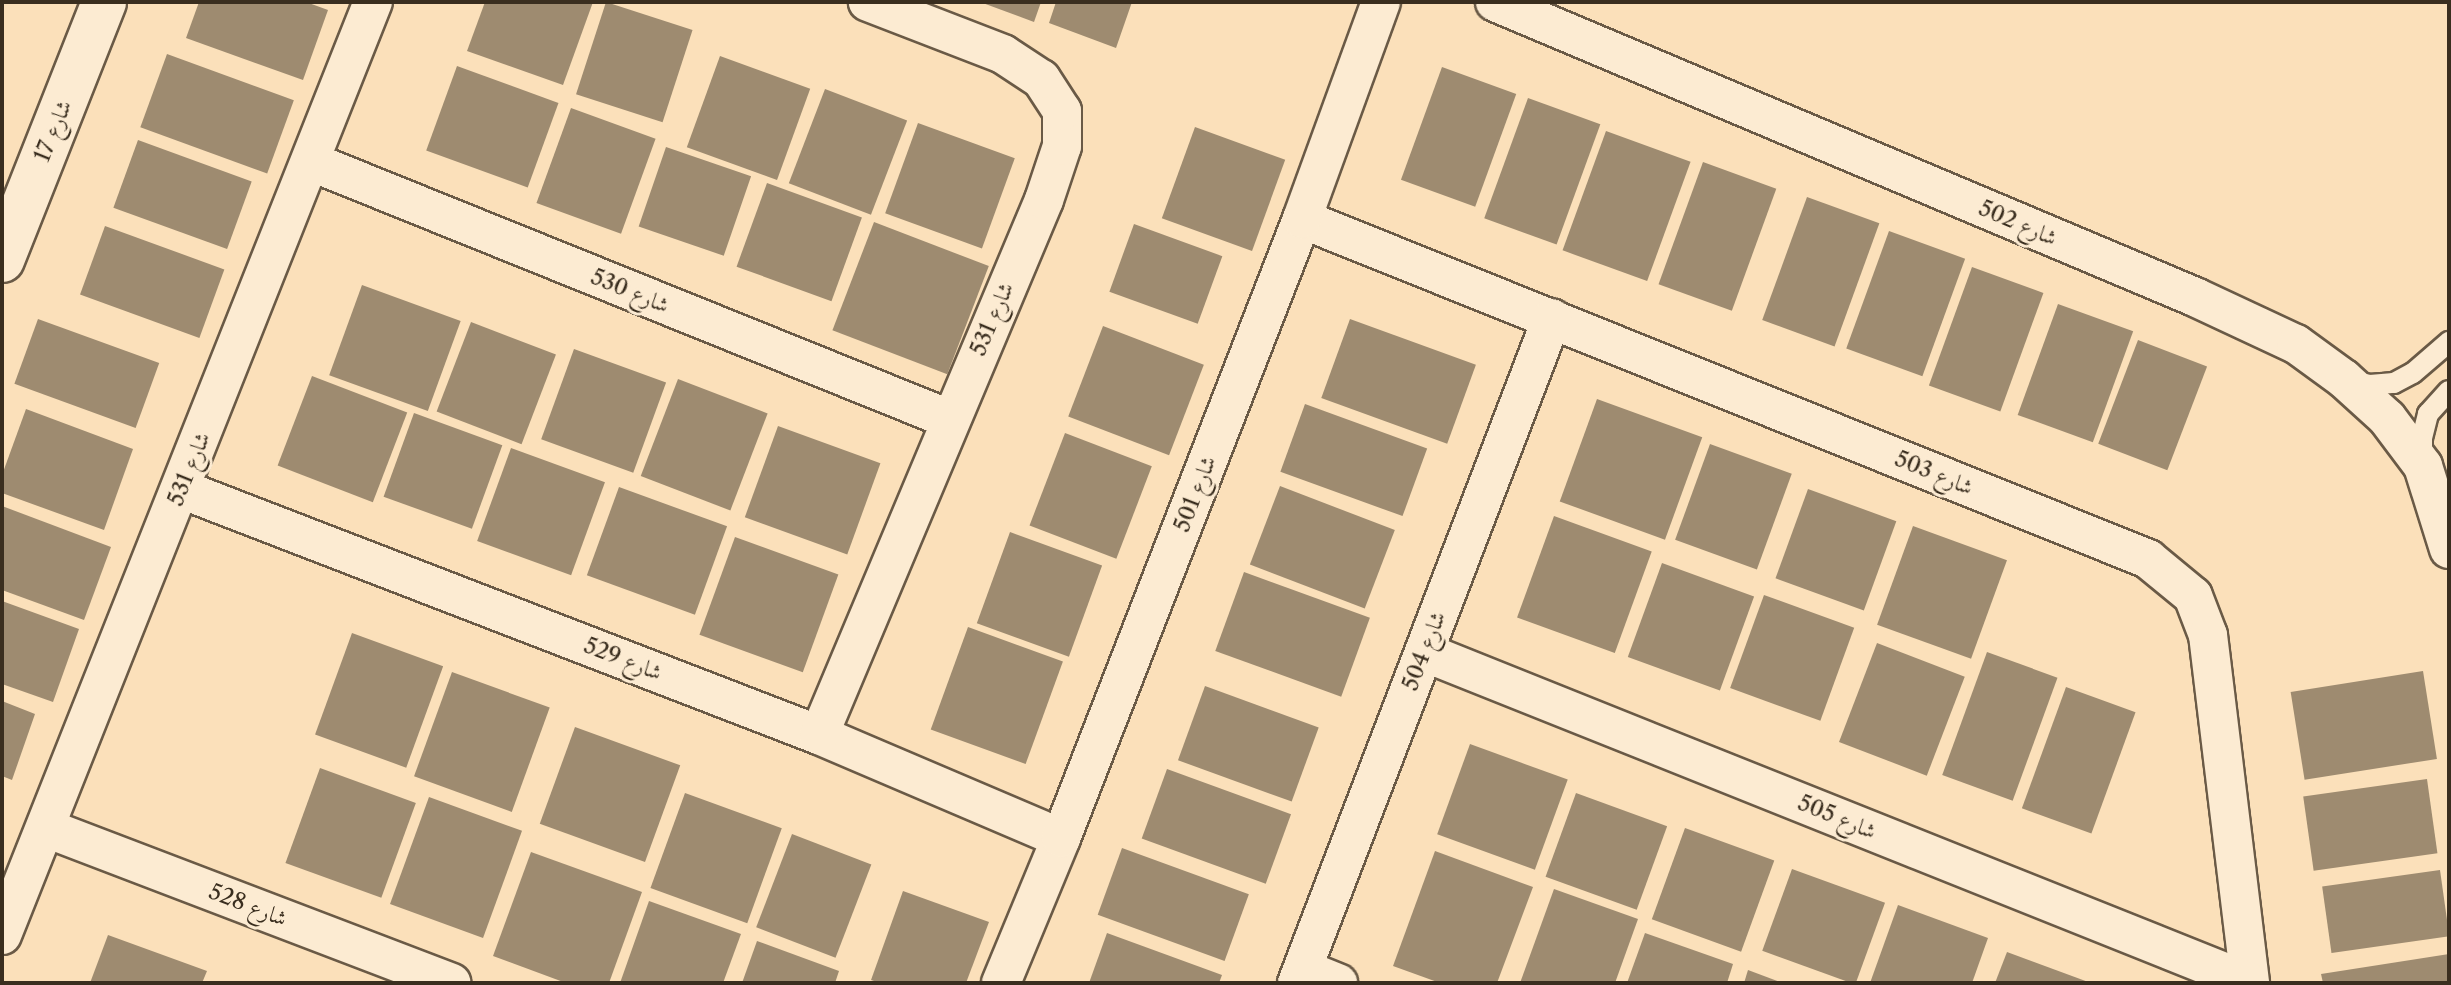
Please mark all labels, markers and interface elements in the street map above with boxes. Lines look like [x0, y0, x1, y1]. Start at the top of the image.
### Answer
street label: شارع 17 [29, 96, 77, 166]
street label: شارع 502 [1975, 195, 2061, 251]
street label: شارع 530 [587, 263, 673, 319]
street label: شارع 531 [965, 278, 1019, 360]
street label: شارع 531 [162, 428, 216, 510]
street label: شارع 503 [1891, 445, 1977, 501]
street label: شارع 501 [1168, 452, 1222, 536]
street label: شارع 504 [1397, 608, 1451, 694]
street label: شارع 529 [580, 632, 666, 686]
street label: شارع 505 [1794, 789, 1880, 845]
street label: شارع 528 [205, 878, 291, 932]

